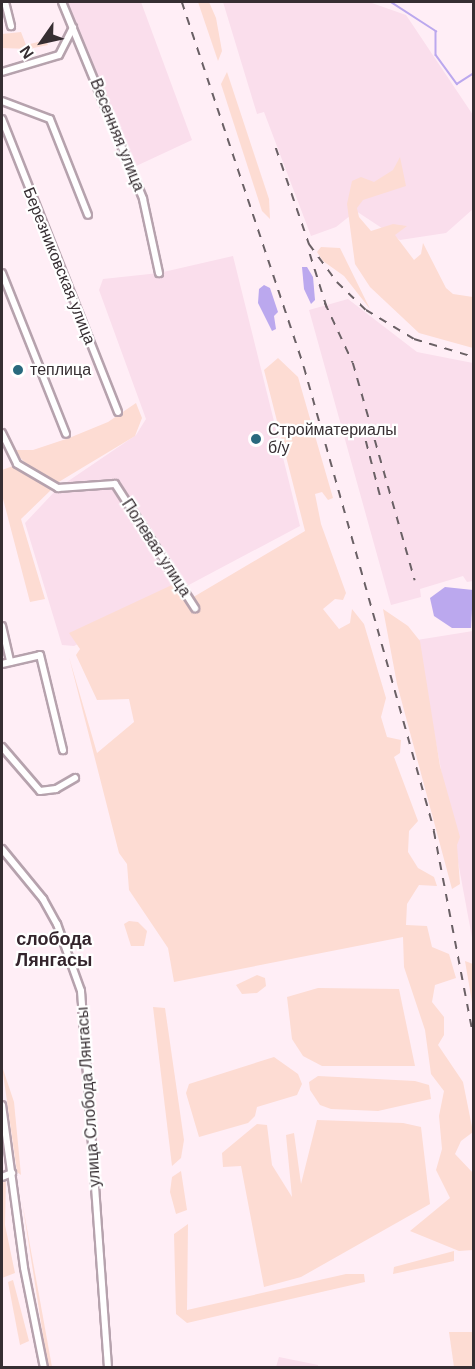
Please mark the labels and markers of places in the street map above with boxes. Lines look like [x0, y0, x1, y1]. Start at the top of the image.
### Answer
place label: теплица [30, 360, 91, 380]
marker: теплица [11, 363, 25, 377]
place label: Стройматериалы б/у [268, 420, 397, 458]
marker: Стройматериалы б/у [249, 432, 263, 446]

